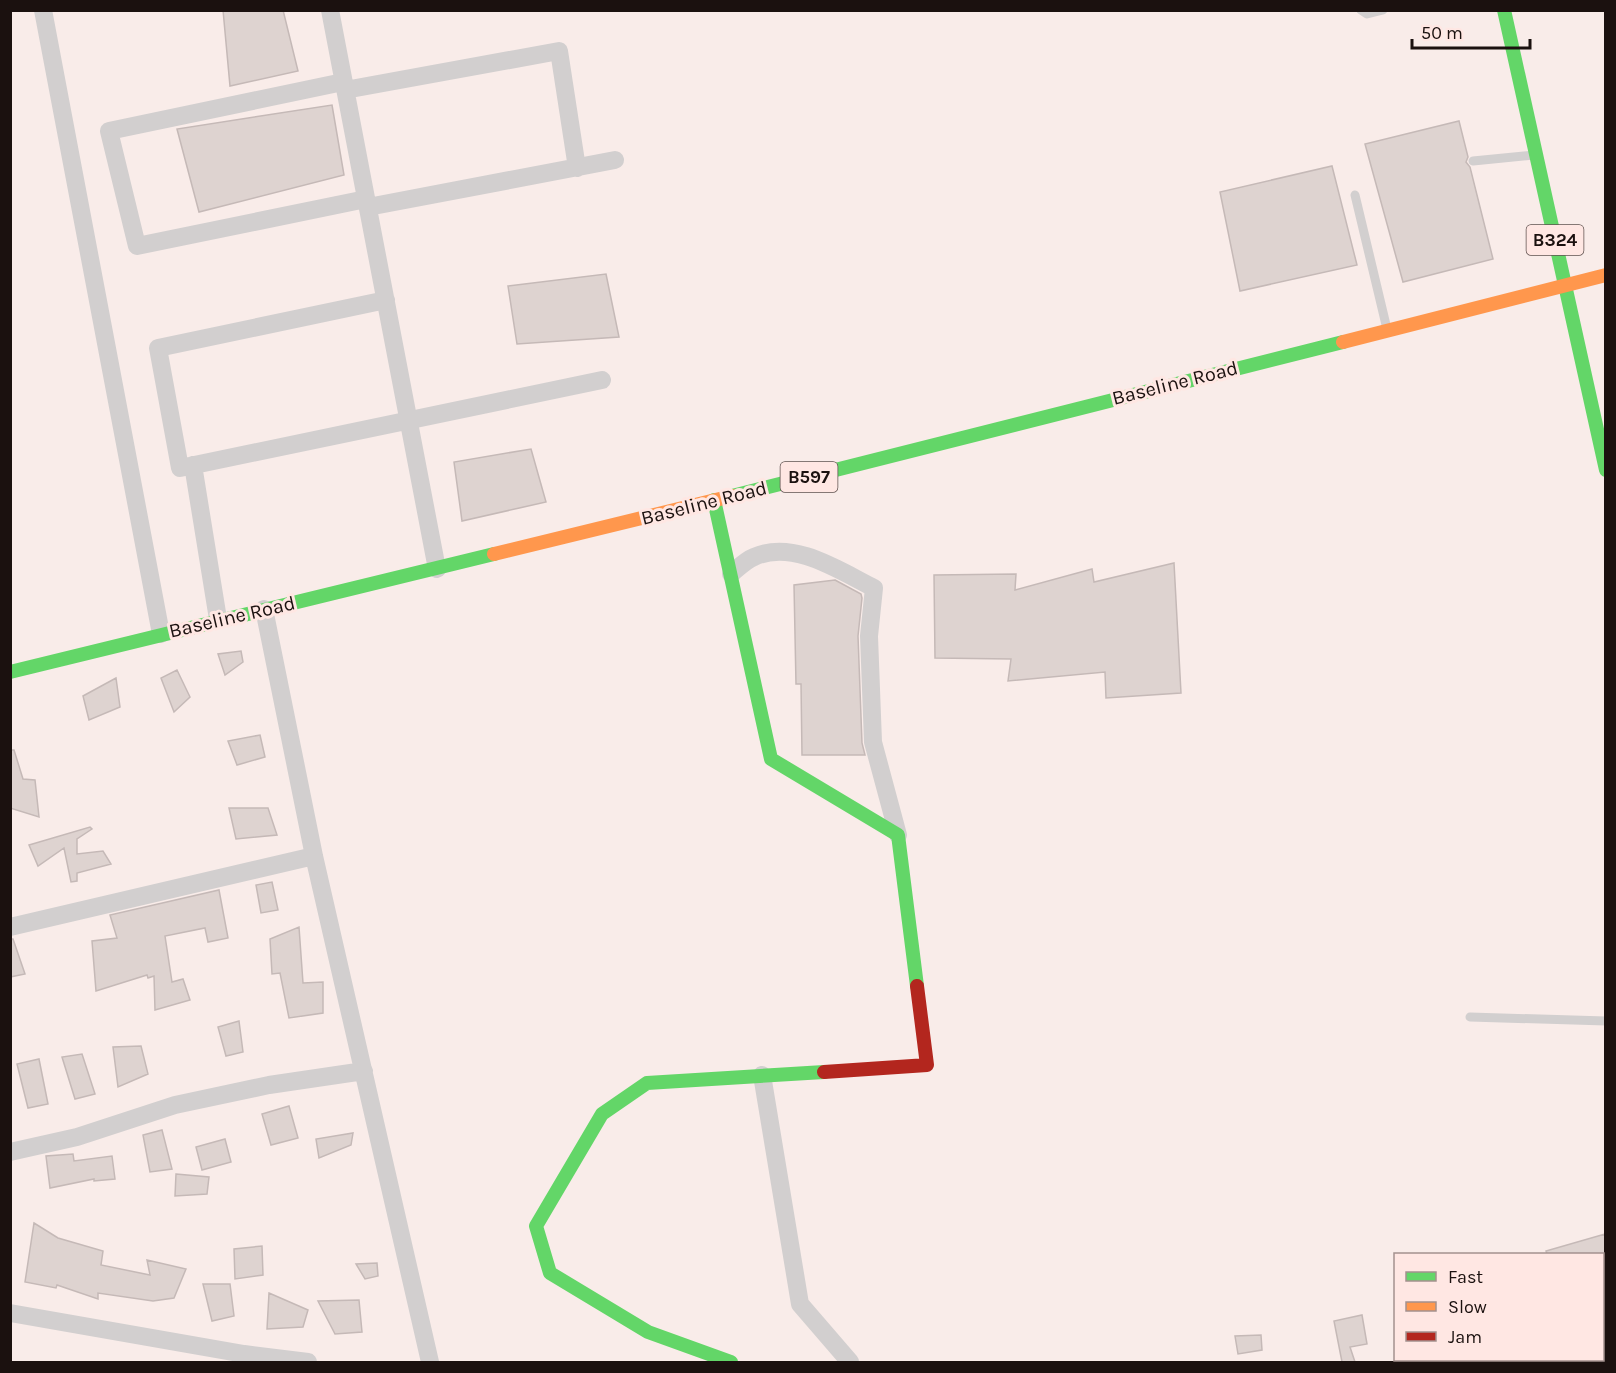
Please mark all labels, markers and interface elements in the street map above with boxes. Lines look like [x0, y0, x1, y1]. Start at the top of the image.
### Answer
scale bar [1412, 12, 1530, 50]
text: 50 m [1421, 22, 1463, 44]
road number: B324 [1526, 225, 1584, 255]
street label: Baseline Road [1110, 356, 1240, 410]
road number: B597 [780, 462, 838, 492]
street label: Baseline Road [639, 476, 769, 530]
street label: Baseline Road [167, 591, 297, 643]
legend [1394, 1253, 1604, 1361]
text: Fast [1448, 1266, 1483, 1288]
text: Slow [1448, 1296, 1487, 1318]
text: Jam [1448, 1326, 1482, 1348]

